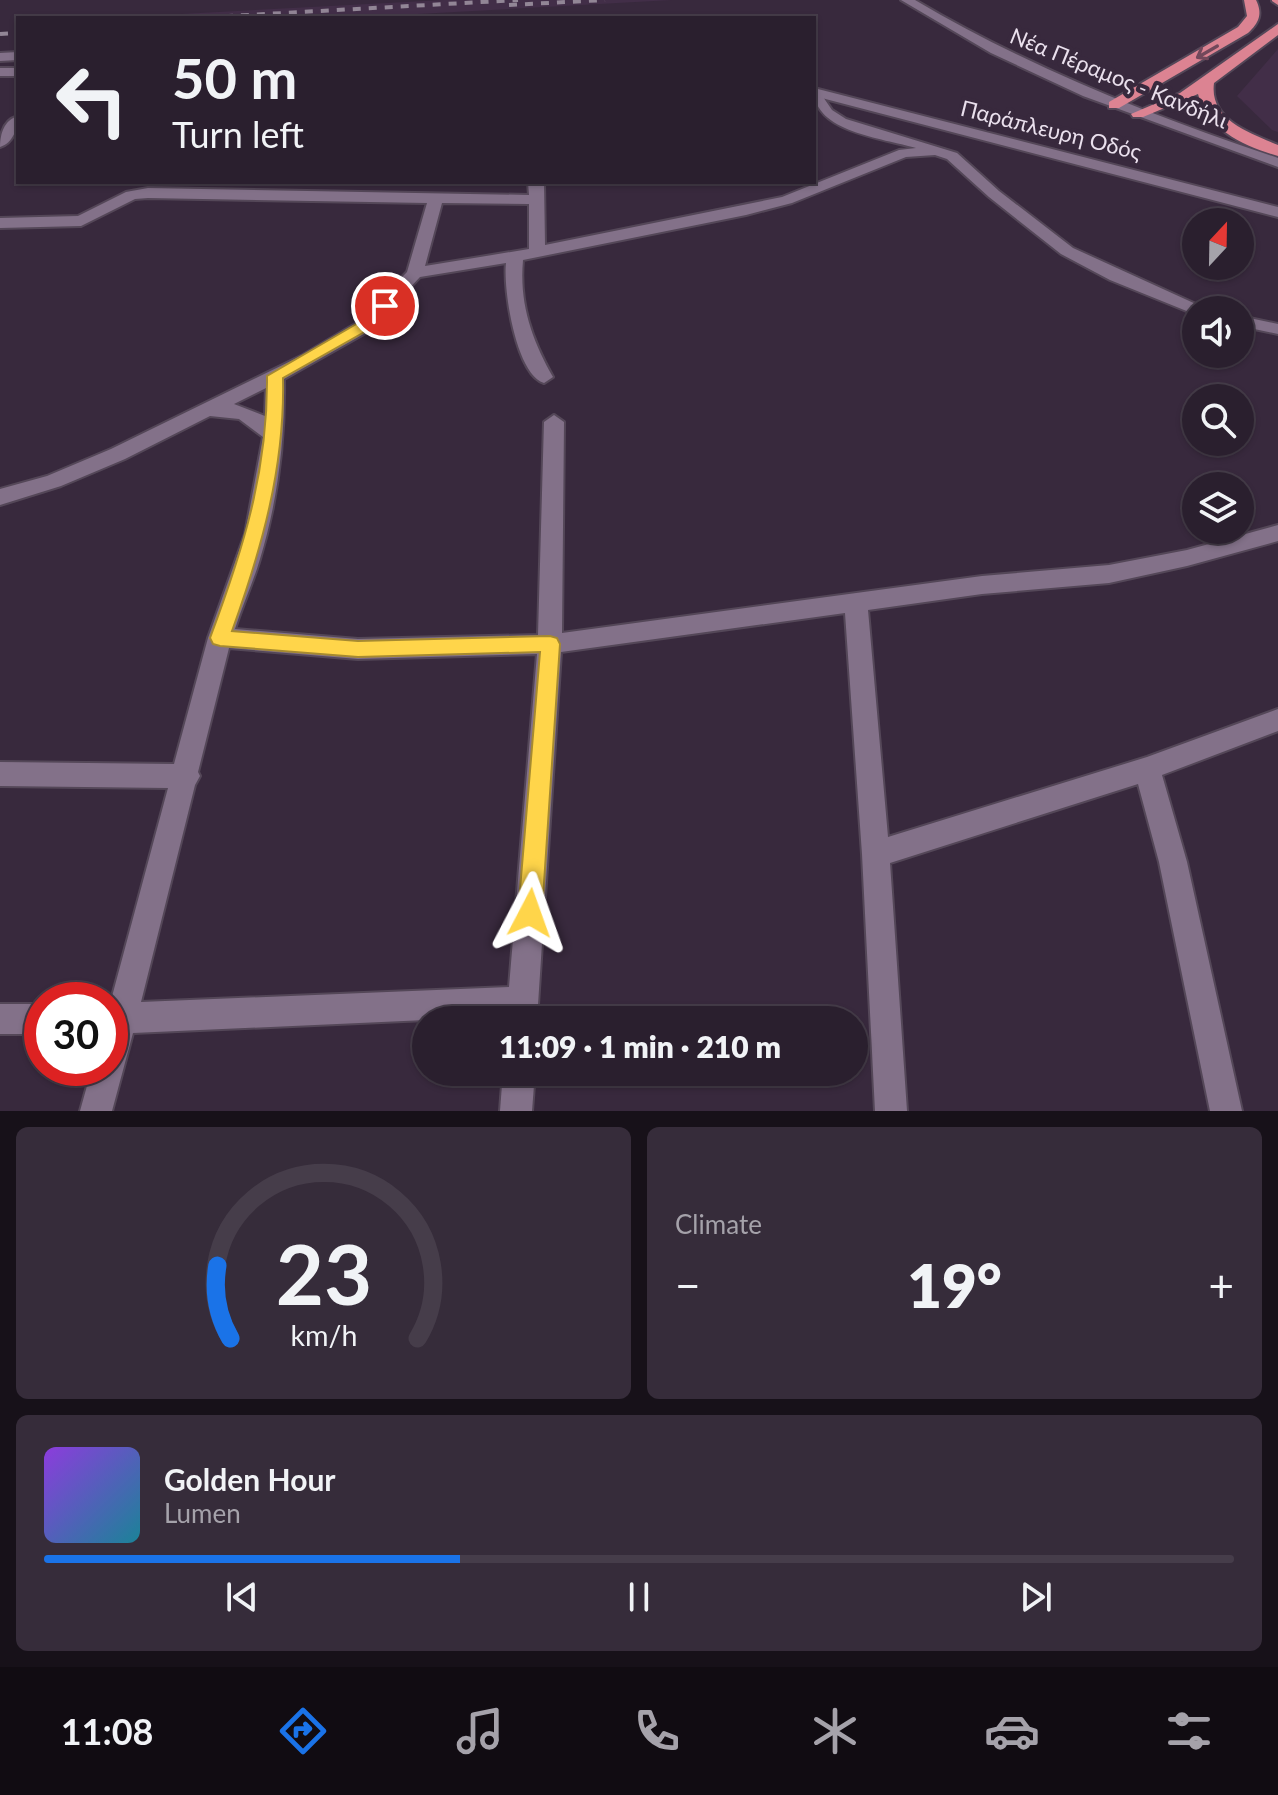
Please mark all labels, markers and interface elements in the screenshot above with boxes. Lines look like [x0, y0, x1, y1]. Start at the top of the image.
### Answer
street label: Νέα Πέραμος - Κανδήλι [1006, 22, 1232, 134]
text: 50 m [172, 44, 297, 111]
one-way arrow [1196, 44, 1219, 60]
icon: left [40, 48, 144, 152]
street label: Παράπλευρη Οδός [958, 94, 1144, 165]
text: Turn left [172, 112, 304, 156]
north arrow [1182, 208, 1254, 280]
map controls [1182, 208, 1254, 544]
pin [351, 272, 419, 340]
icon: arrive [363, 284, 407, 328]
button: sound [1182, 296, 1254, 368]
button: search [1182, 384, 1254, 456]
button: layers [1182, 472, 1254, 544]
position arrow [488, 871, 572, 955]
speed limit sign: 30 [24, 982, 128, 1086]
text: 11:09 · 1 min · 210 m [499, 1028, 781, 1064]
text: Climate [675, 1208, 762, 1240]
text: 23 [275, 1223, 372, 1323]
text: 19° [907, 1249, 1002, 1321]
text: − [675, 1259, 701, 1311]
text: + [1208, 1259, 1234, 1311]
text: km/h [290, 1318, 357, 1352]
text: Golden Hour [164, 1461, 336, 1497]
text: Lumen [164, 1497, 241, 1529]
icon: previous [220, 1575, 264, 1619]
icon: pause [617, 1575, 661, 1619]
icon: next [1014, 1575, 1058, 1619]
icon: directions [275, 1703, 331, 1759]
icon: music [452, 1703, 508, 1759]
icon: phone [629, 1703, 685, 1759]
icon: climate [807, 1703, 863, 1759]
icon: car [984, 1703, 1040, 1759]
icon: filters [1161, 1703, 1217, 1759]
text: 11:08 [61, 1709, 153, 1753]

